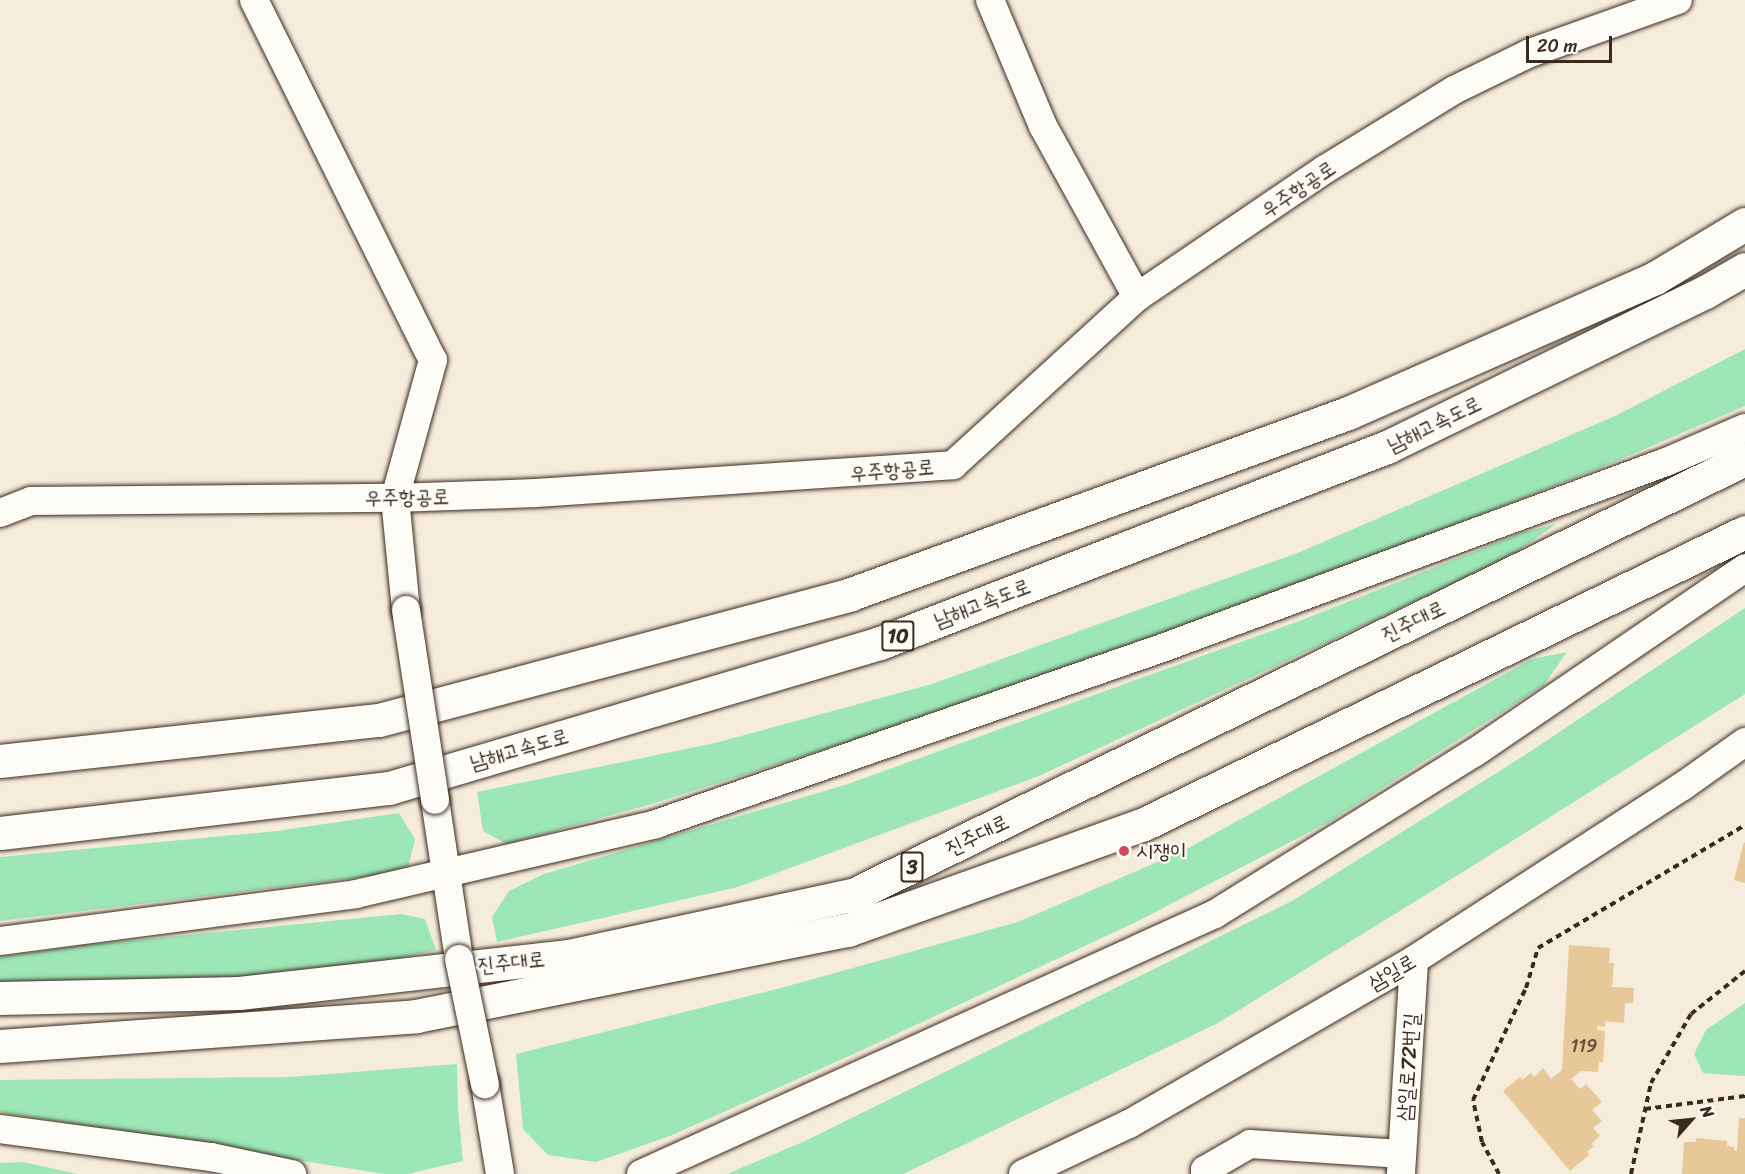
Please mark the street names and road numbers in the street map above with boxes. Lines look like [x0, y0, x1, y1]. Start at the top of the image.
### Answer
street label: 우주항공로 [1256, 155, 1340, 223]
street label: 남해고속도로 [1383, 390, 1485, 458]
street label: 우주항공로 [849, 454, 935, 486]
street label: 우주항공로 [365, 484, 449, 510]
street label: 남해고속도로 [930, 573, 1034, 633]
street label: 진주대로 [1377, 595, 1449, 647]
road number: 10 [880, 619, 916, 653]
street label: 남해고속도로 [467, 723, 571, 775]
street label: 진주대로 [941, 809, 1013, 861]
road number: 3 [900, 850, 924, 884]
street label: 진주대로 [476, 946, 546, 978]
street label: 삼일로 [1364, 948, 1420, 996]
street label: 삼일로72번길 [1392, 1012, 1424, 1122]

